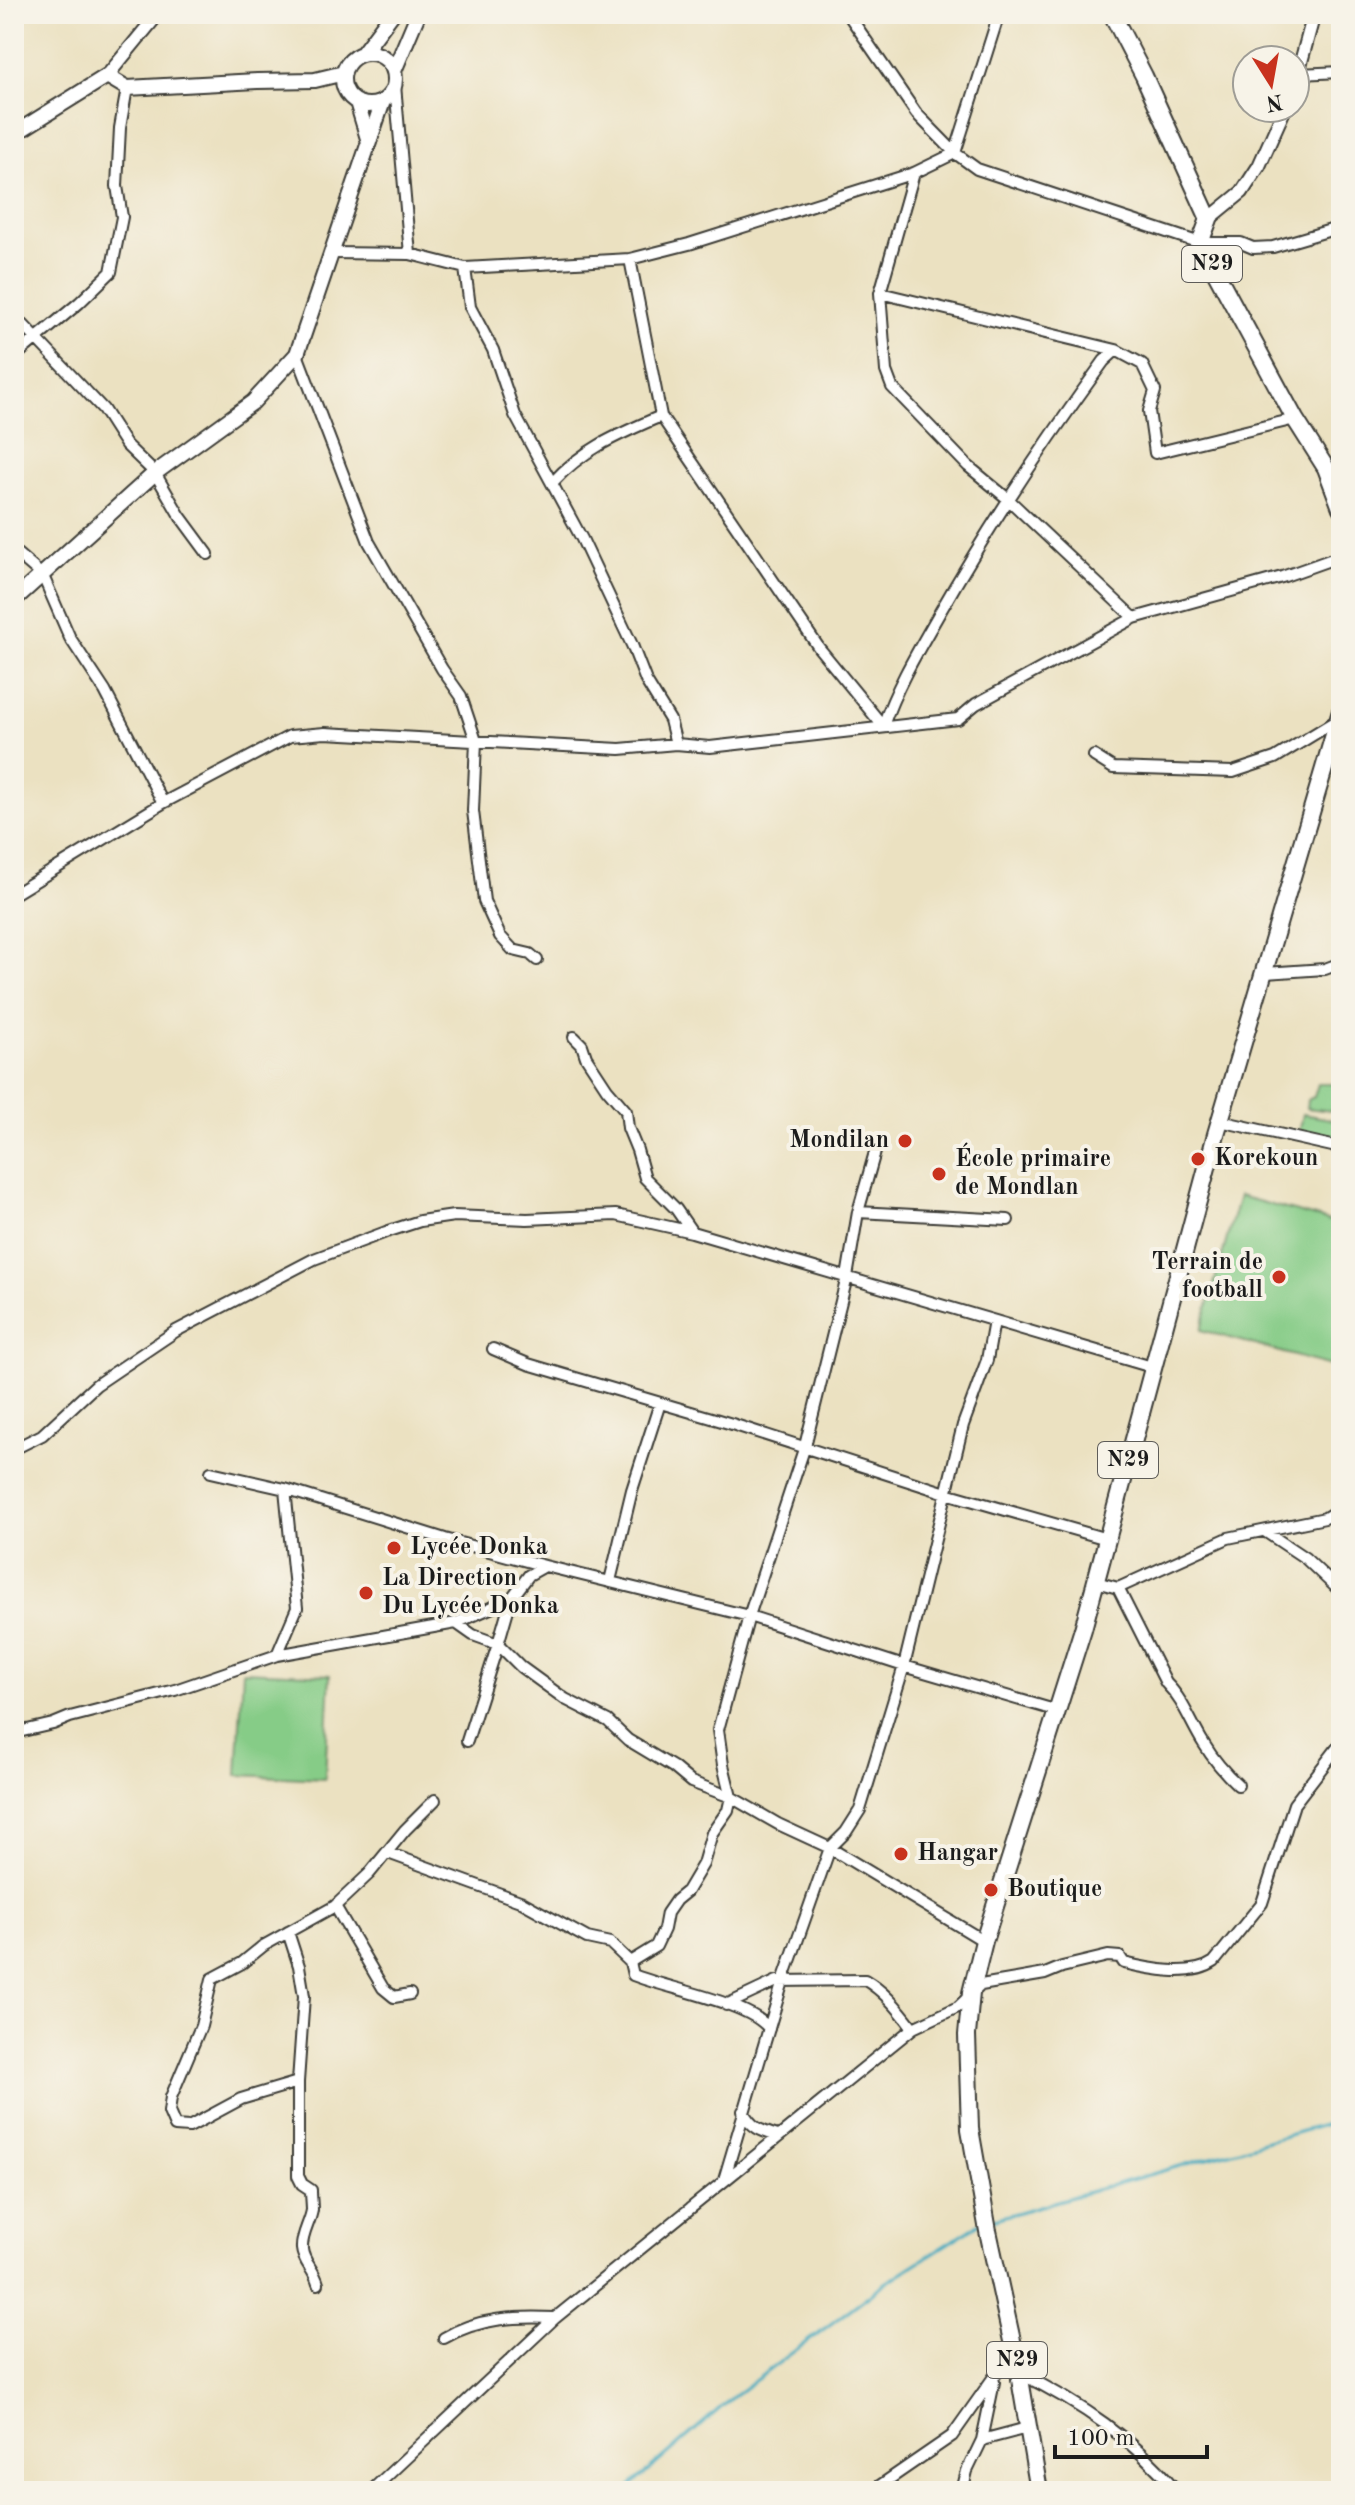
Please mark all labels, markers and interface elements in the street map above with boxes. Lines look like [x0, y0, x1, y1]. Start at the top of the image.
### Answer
north arrow [1231, 44, 1311, 124]
text: N [1264, 89, 1285, 114]
road number: N29 [1182, 246, 1242, 282]
place label: Mondilan [789, 1129, 889, 1153]
marker: Mondilan [896, 1132, 914, 1150]
place label: École primaire de Mondlan [955, 1142, 1111, 1200]
place label: Korekoun [1214, 1147, 1318, 1171]
marker: Korekoun [1189, 1150, 1207, 1168]
marker: École primaire de Mondlan [930, 1165, 948, 1183]
place label: Terrain de football [1152, 1251, 1263, 1303]
marker: Terrain de football [1270, 1268, 1288, 1286]
road number: N29 [1098, 1442, 1158, 1478]
place label: Lycée Donka [410, 1536, 548, 1560]
marker: Lycée Donka [385, 1539, 403, 1557]
place label: La Direction Du Lycée Donka [382, 1567, 559, 1619]
marker: La Direction Du Lycée Donka [357, 1584, 375, 1602]
place label: Hangar [917, 1842, 998, 1866]
marker: Hangar [892, 1845, 910, 1863]
place label: Boutique [1007, 1878, 1102, 1902]
marker: Boutique [982, 1881, 1000, 1899]
road number: N29 [987, 2342, 1047, 2378]
scale bar [1055, 2409, 1207, 2459]
text: 100 m [1067, 2427, 1135, 2451]

